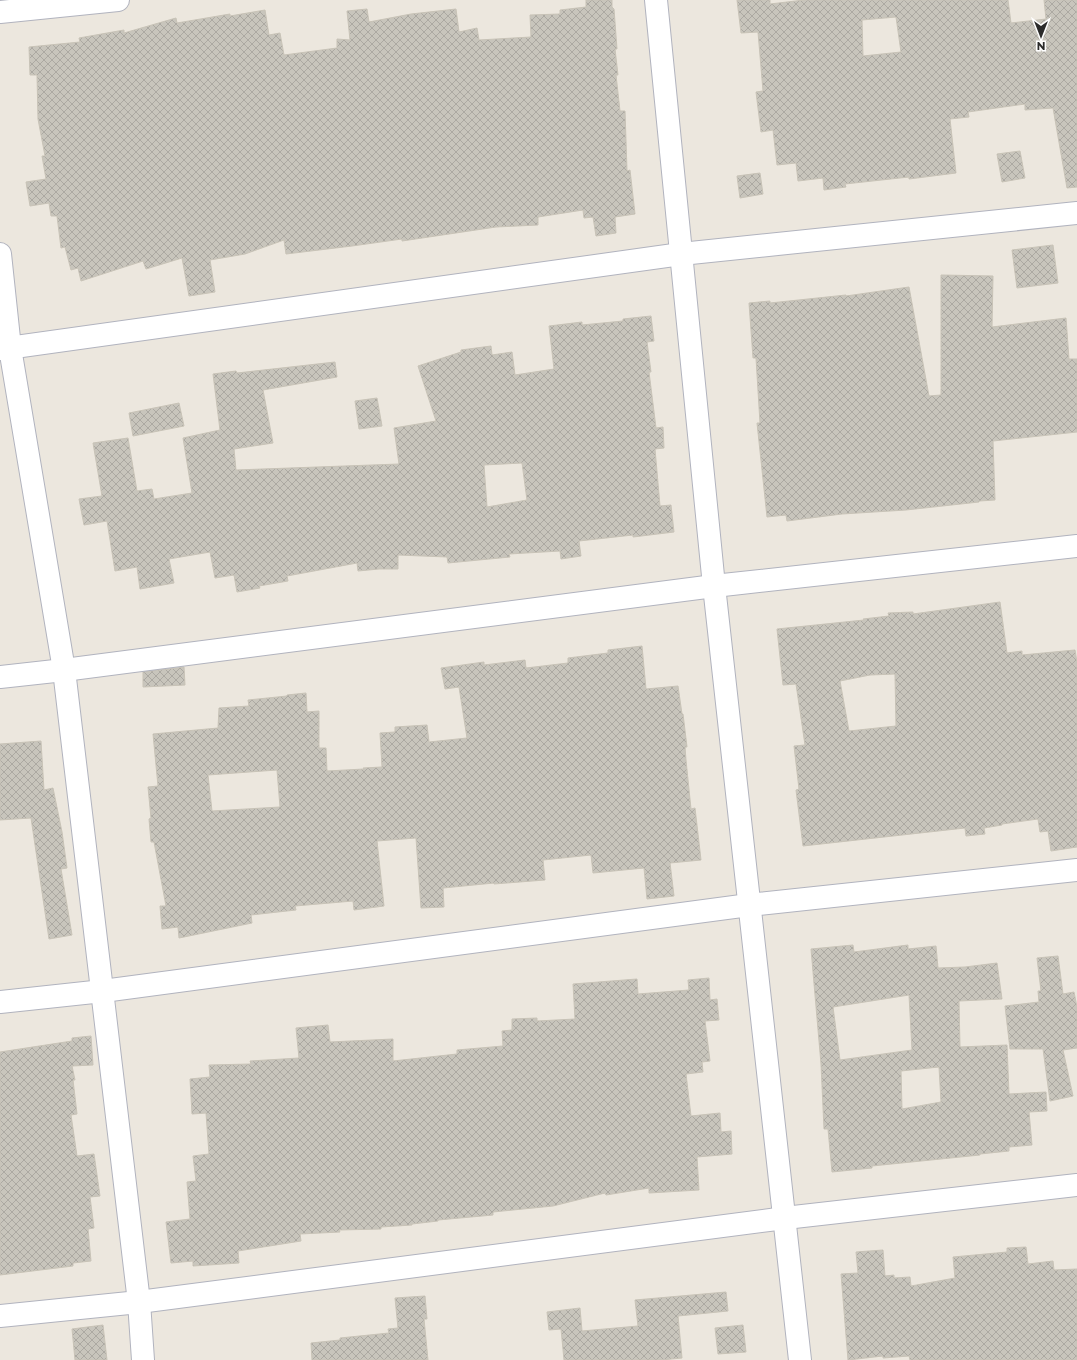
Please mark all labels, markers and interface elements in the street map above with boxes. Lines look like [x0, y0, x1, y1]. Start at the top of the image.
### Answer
north arrow [1021, 16, 1061, 56]
text: N [1037, 39, 1045, 53]

